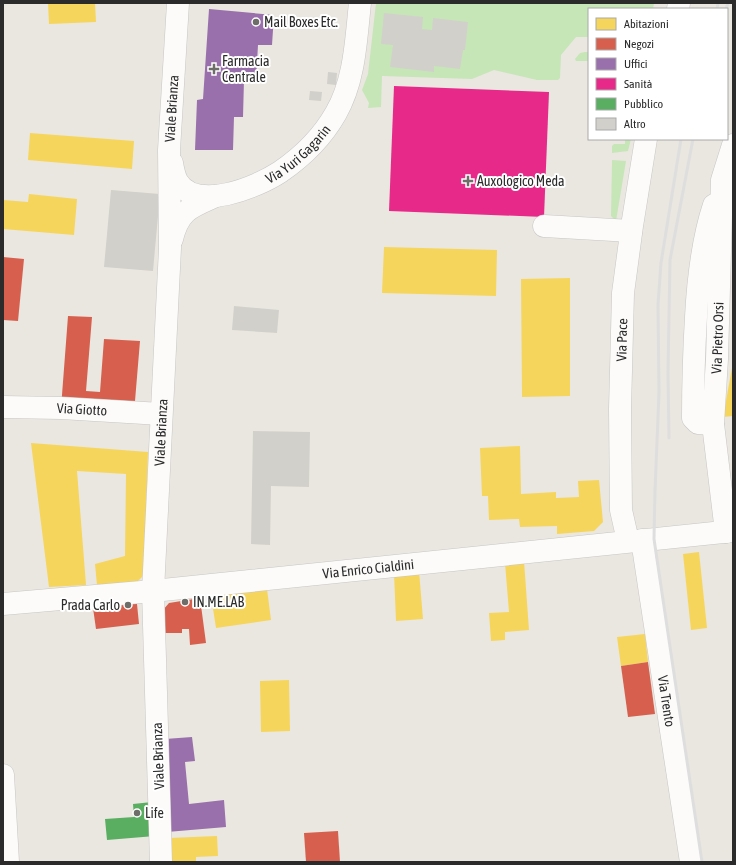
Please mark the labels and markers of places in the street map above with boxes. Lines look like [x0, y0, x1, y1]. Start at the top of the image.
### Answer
place label: Mail Boxes Etc. [264, 14, 338, 30]
marker: Mail Boxes Etc. [251, 17, 261, 27]
place label: Farmacia Centrale [222, 53, 270, 85]
marker: Farmacia Centrale [209, 64, 219, 74]
place label: Auxologico Meda [477, 173, 565, 189]
marker: Auxologico Meda [462, 175, 474, 187]
place label: IN.ME.LAB [193, 594, 244, 610]
place label: Prada Carlo [61, 597, 120, 613]
marker: IN.ME.LAB [180, 597, 190, 607]
marker: Prada Carlo [123, 600, 133, 610]
place label: Life [145, 805, 164, 821]
marker: Life [132, 808, 142, 818]

